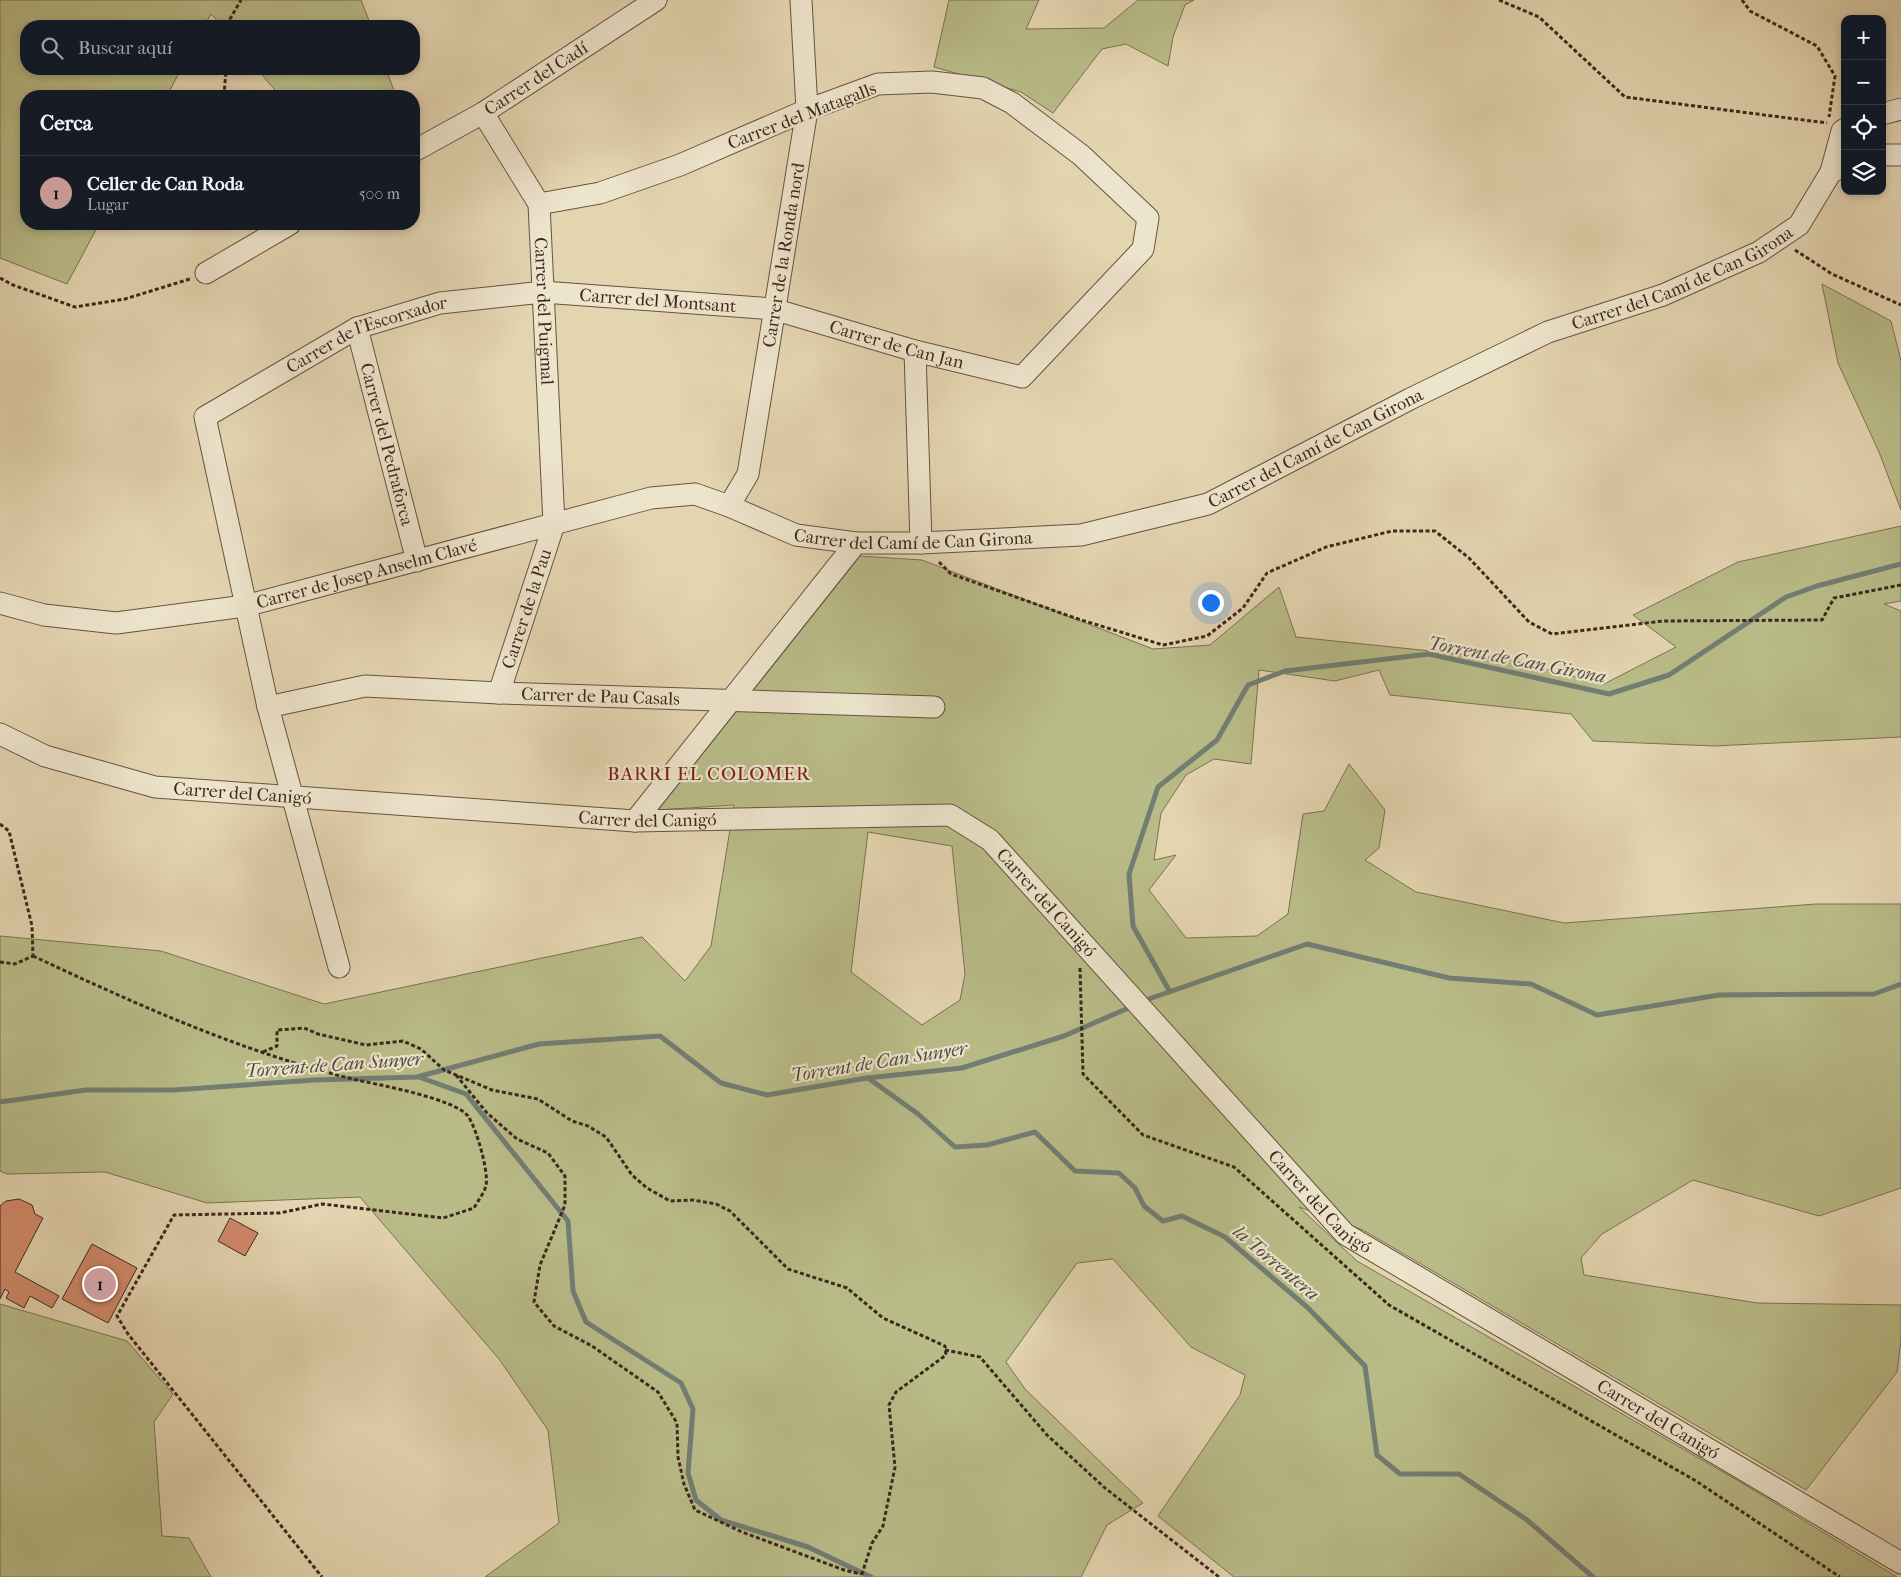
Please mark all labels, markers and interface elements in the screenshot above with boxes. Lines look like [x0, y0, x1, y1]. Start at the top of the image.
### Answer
map controls [1841, 15, 1886, 195]
button: + [1841, 15, 1886, 60]
search box [20, 20, 420, 75]
icon: search [38, 34, 66, 62]
text: Buscar aquí [78, 37, 172, 59]
street label: Carrer del Cadí [480, 37, 592, 120]
button: − [1841, 60, 1886, 105]
street label: Carrer del Matagalls [725, 78, 880, 154]
button: locate [1841, 105, 1886, 150]
text: Cerca [40, 111, 92, 135]
button: layers [1841, 150, 1886, 195]
street label: Carrer de la Ronda nord [758, 161, 809, 349]
text: Celler de Can Roda [87, 173, 244, 195]
text: 1 [53, 184, 59, 203]
text: 500 m [359, 184, 400, 203]
text: Lugar [87, 195, 128, 214]
street label: Carrer del Camí de Can Girona [1569, 221, 1797, 334]
street label: Carrer del Puigmal [530, 237, 558, 385]
street label: Carrer del Montsant [579, 284, 738, 317]
street label: Carrer de l'Escorxador [282, 292, 448, 378]
street label: Carrer de Can Jan [827, 316, 967, 373]
street label: Carrer del Pedraforca [356, 361, 418, 528]
street label: Carrer del Camí de Can Girona [1205, 384, 1427, 513]
street label: Carrer del Camí de Can Girona [793, 524, 1033, 554]
street label: Carrer de Josep Anselm Clavé [254, 534, 479, 613]
street label: Carrer de la Pau [498, 546, 556, 672]
your location [1198, 590, 1224, 616]
water label: Torrent de Can Girona [1426, 632, 1608, 688]
street label: Carrer de Pau Casals [521, 683, 681, 709]
district label: BARRI EL COLOMER [607, 763, 811, 785]
street label: Carrer del Canigó [173, 778, 312, 809]
street label: Carrer del Canigó [578, 807, 717, 832]
street label: Carrer del Canigó [992, 844, 1101, 961]
water label: Torrent de Can Sunyer [789, 1037, 970, 1087]
water label: Torrent de Can Sunyer [244, 1048, 425, 1082]
street label: Carrer del Canigó [1264, 1146, 1375, 1258]
water label: la Torrentera [1228, 1220, 1323, 1305]
pin: 1 [84, 1265, 116, 1303]
street label: Carrer del Canigó [1593, 1375, 1723, 1464]

